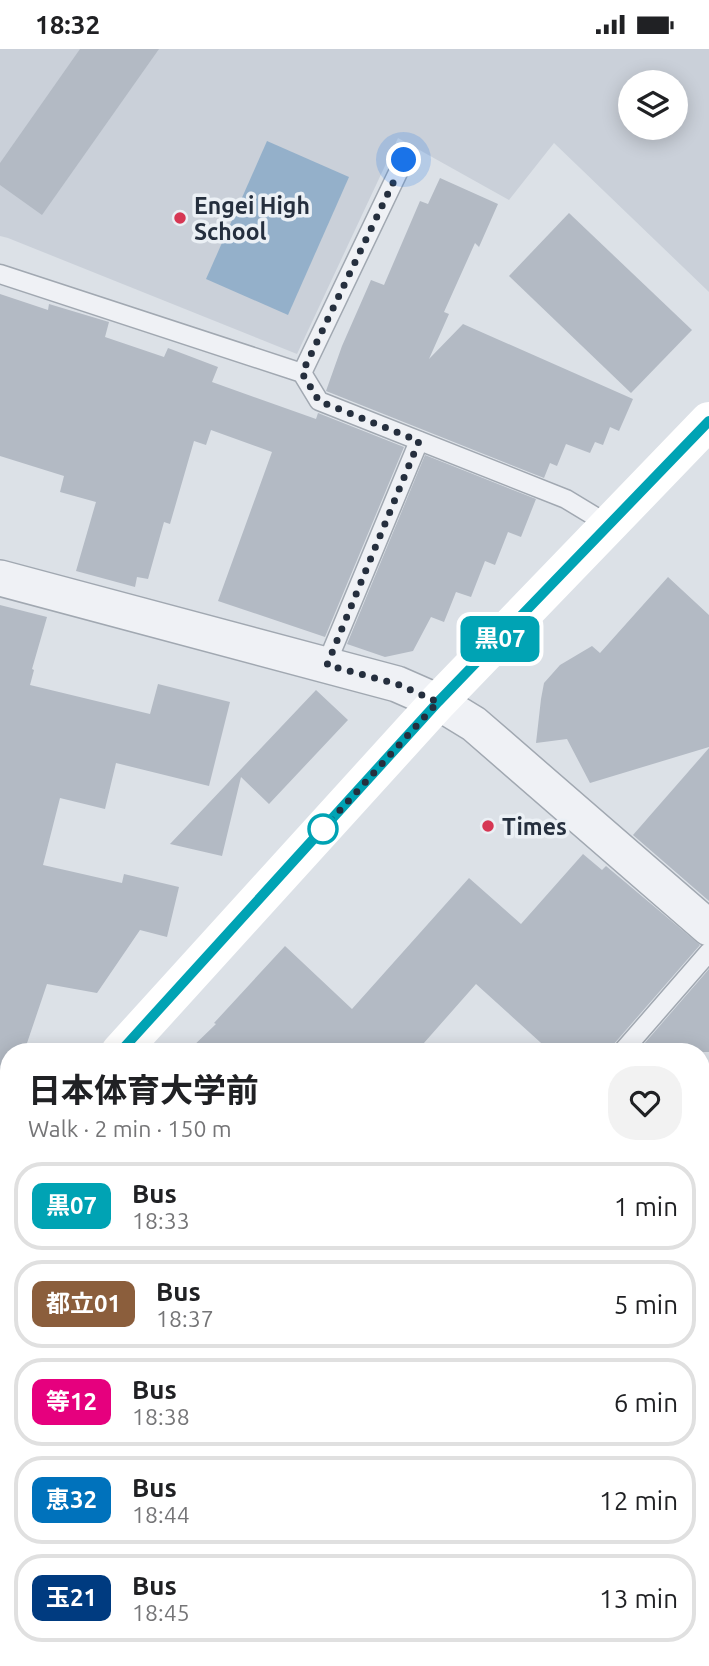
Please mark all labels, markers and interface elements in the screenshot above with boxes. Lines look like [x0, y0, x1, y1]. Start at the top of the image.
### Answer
text: 18:32 [35, 10, 100, 39]
map controls [618, 70, 688, 140]
button: layers [618, 70, 688, 140]
your location [386, 142, 421, 177]
place label: Engei High School [194, 193, 310, 244]
marker: Engei High School [172, 210, 188, 226]
line badge: 黒07 [460, 616, 540, 662]
text: 黒07 [474, 625, 526, 652]
unlabelled marker [308, 814, 338, 844]
place label: Times [502, 814, 567, 839]
marker: Times [480, 818, 496, 834]
button: heart [608, 1066, 682, 1140]
text: 日本体育大学前 [28, 1071, 259, 1108]
text: Walk · 2 min · 150 m [28, 1116, 232, 1141]
text: Bus [132, 1179, 177, 1208]
text: 黒07 [46, 1192, 97, 1219]
text: 1 min [614, 1192, 678, 1221]
text: 18:33 [132, 1208, 190, 1233]
text: Bus [156, 1277, 201, 1306]
text: 都立01 [46, 1290, 121, 1317]
text: 5 min [614, 1290, 678, 1319]
text: 18:37 [156, 1306, 214, 1331]
text: Bus [132, 1375, 177, 1404]
text: 等12 [46, 1388, 97, 1415]
text: 6 min [614, 1388, 678, 1417]
text: 18:38 [132, 1404, 190, 1429]
text: Bus [132, 1473, 177, 1502]
text: 恵32 [46, 1486, 97, 1513]
text: 12 min [599, 1486, 678, 1515]
text: 18:44 [132, 1502, 190, 1527]
text: Bus [132, 1571, 177, 1600]
text: 玉21 [46, 1584, 97, 1611]
text: 13 min [599, 1584, 678, 1613]
text: 18:45 [132, 1600, 190, 1625]

